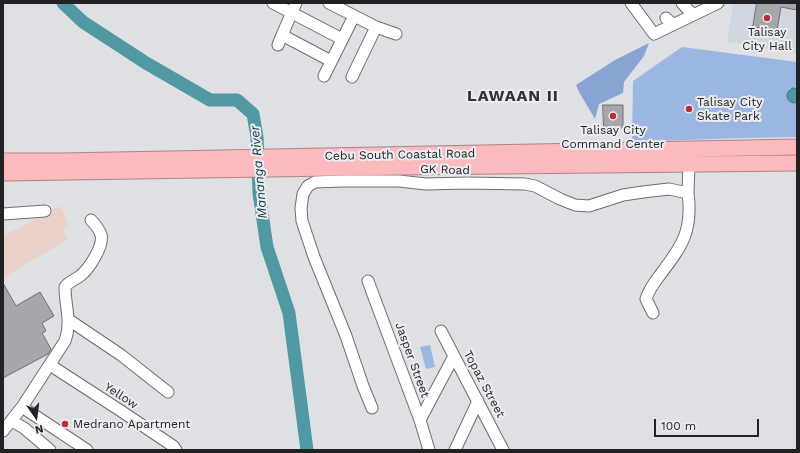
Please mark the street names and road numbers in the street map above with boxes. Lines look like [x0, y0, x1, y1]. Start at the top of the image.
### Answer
street label: Cebu South Coastal Road [325, 146, 475, 164]
street label: GK Road [420, 162, 470, 178]
street label: Jasper Street [392, 320, 432, 400]
street label: Topaz Street [460, 348, 508, 420]
street label: Yellow [101, 380, 141, 412]

